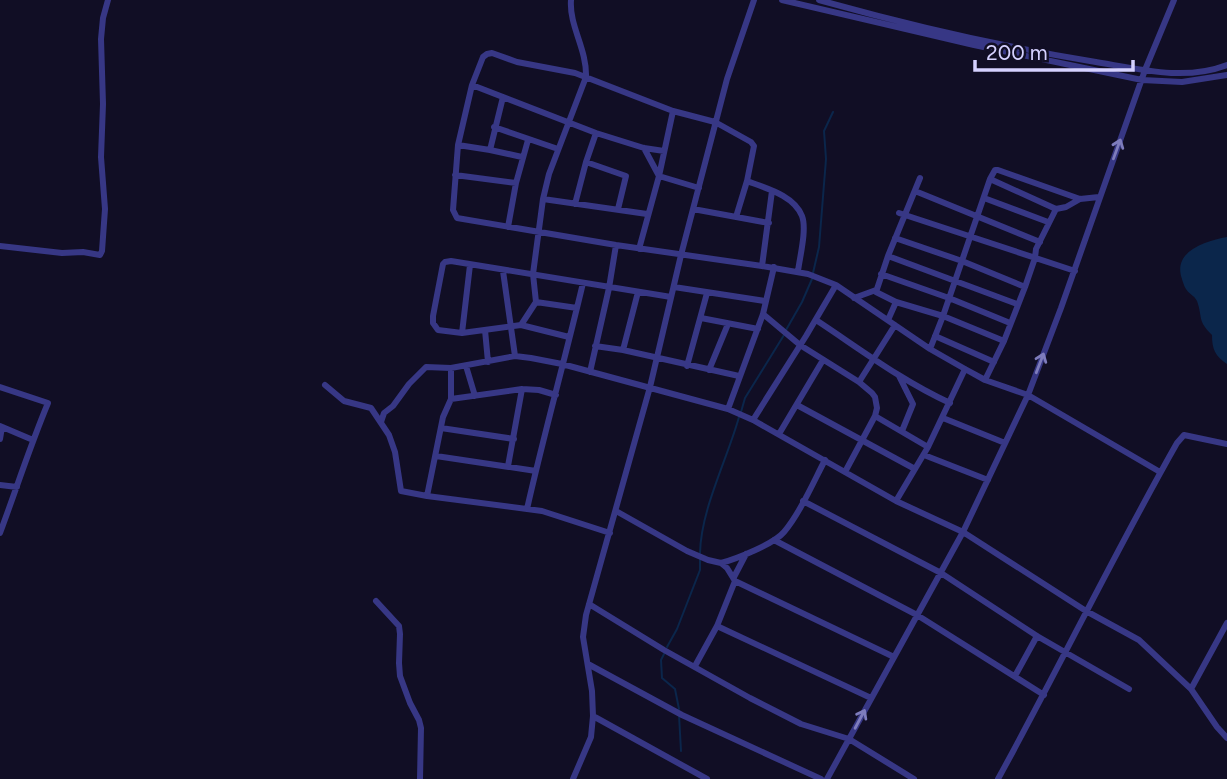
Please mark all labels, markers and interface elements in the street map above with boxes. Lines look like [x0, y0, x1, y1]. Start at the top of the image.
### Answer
scale bar [975, 28, 1132, 72]
text: 200 m [986, 40, 1048, 65]
one-way arrow [1111, 139, 1124, 161]
one-way arrow [1035, 353, 1048, 375]
one-way arrow [854, 709, 867, 730]

